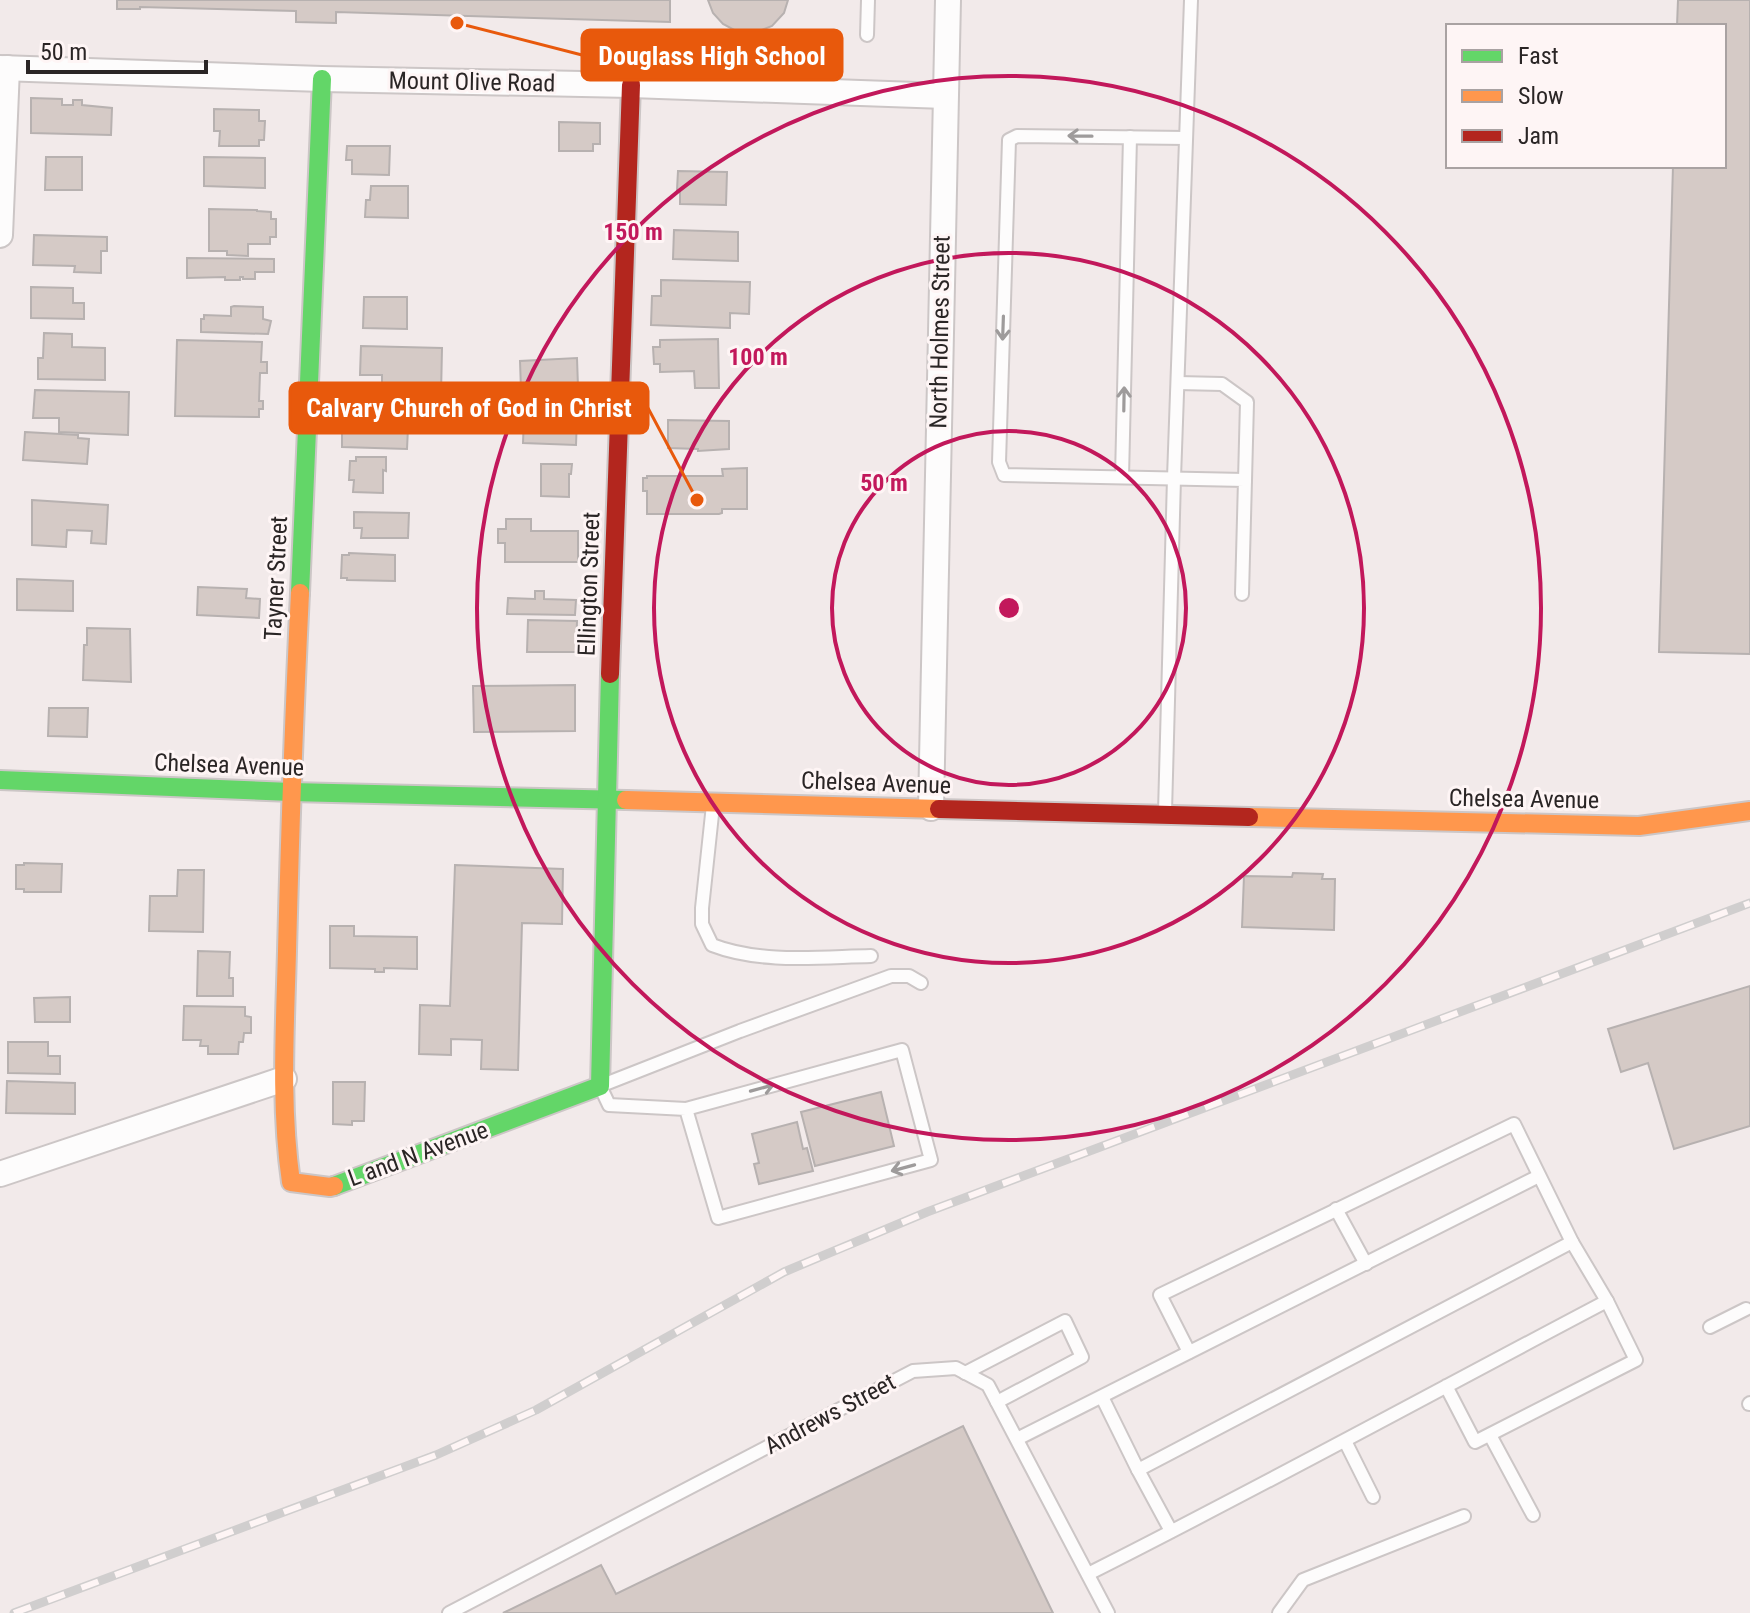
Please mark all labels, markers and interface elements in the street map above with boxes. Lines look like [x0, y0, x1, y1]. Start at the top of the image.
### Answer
scale bar [28, 24, 206, 74]
legend [1446, 24, 1726, 168]
callout: Douglass High School [582, 30, 842, 80]
text: 50 m [40, 38, 87, 66]
text: Douglass High School [598, 41, 826, 71]
text: Fast [1518, 42, 1559, 70]
street label: Mount Olive Road [389, 67, 555, 97]
text: Slow [1518, 82, 1564, 110]
text: Jam [1518, 122, 1559, 150]
one-way arrow [1067, 129, 1094, 144]
text: 150 m [603, 218, 663, 246]
street label: North Holmes Street [924, 235, 956, 429]
one-way arrow [995, 314, 1011, 341]
text: 100 m [728, 343, 788, 371]
callout: Calvary Church of God in Christ [290, 383, 648, 433]
one-way arrow [1116, 386, 1132, 413]
text: Calvary Church of God in Christ [306, 393, 632, 423]
text: 50 m [860, 469, 908, 497]
street label: Ellington Street [572, 511, 606, 657]
street label: Tayner Street [259, 515, 293, 641]
centre of rings [995, 594, 1023, 622]
street label: Chelsea Avenue [153, 748, 305, 782]
street label: Chelsea Avenue [800, 766, 952, 800]
street label: Chelsea Avenue [1449, 784, 1599, 814]
one-way arrow [748, 1080, 774, 1095]
street label: L and N Avenue [344, 1116, 492, 1192]
one-way arrow [891, 1161, 917, 1176]
street label: Andrews Street [760, 1368, 900, 1460]

